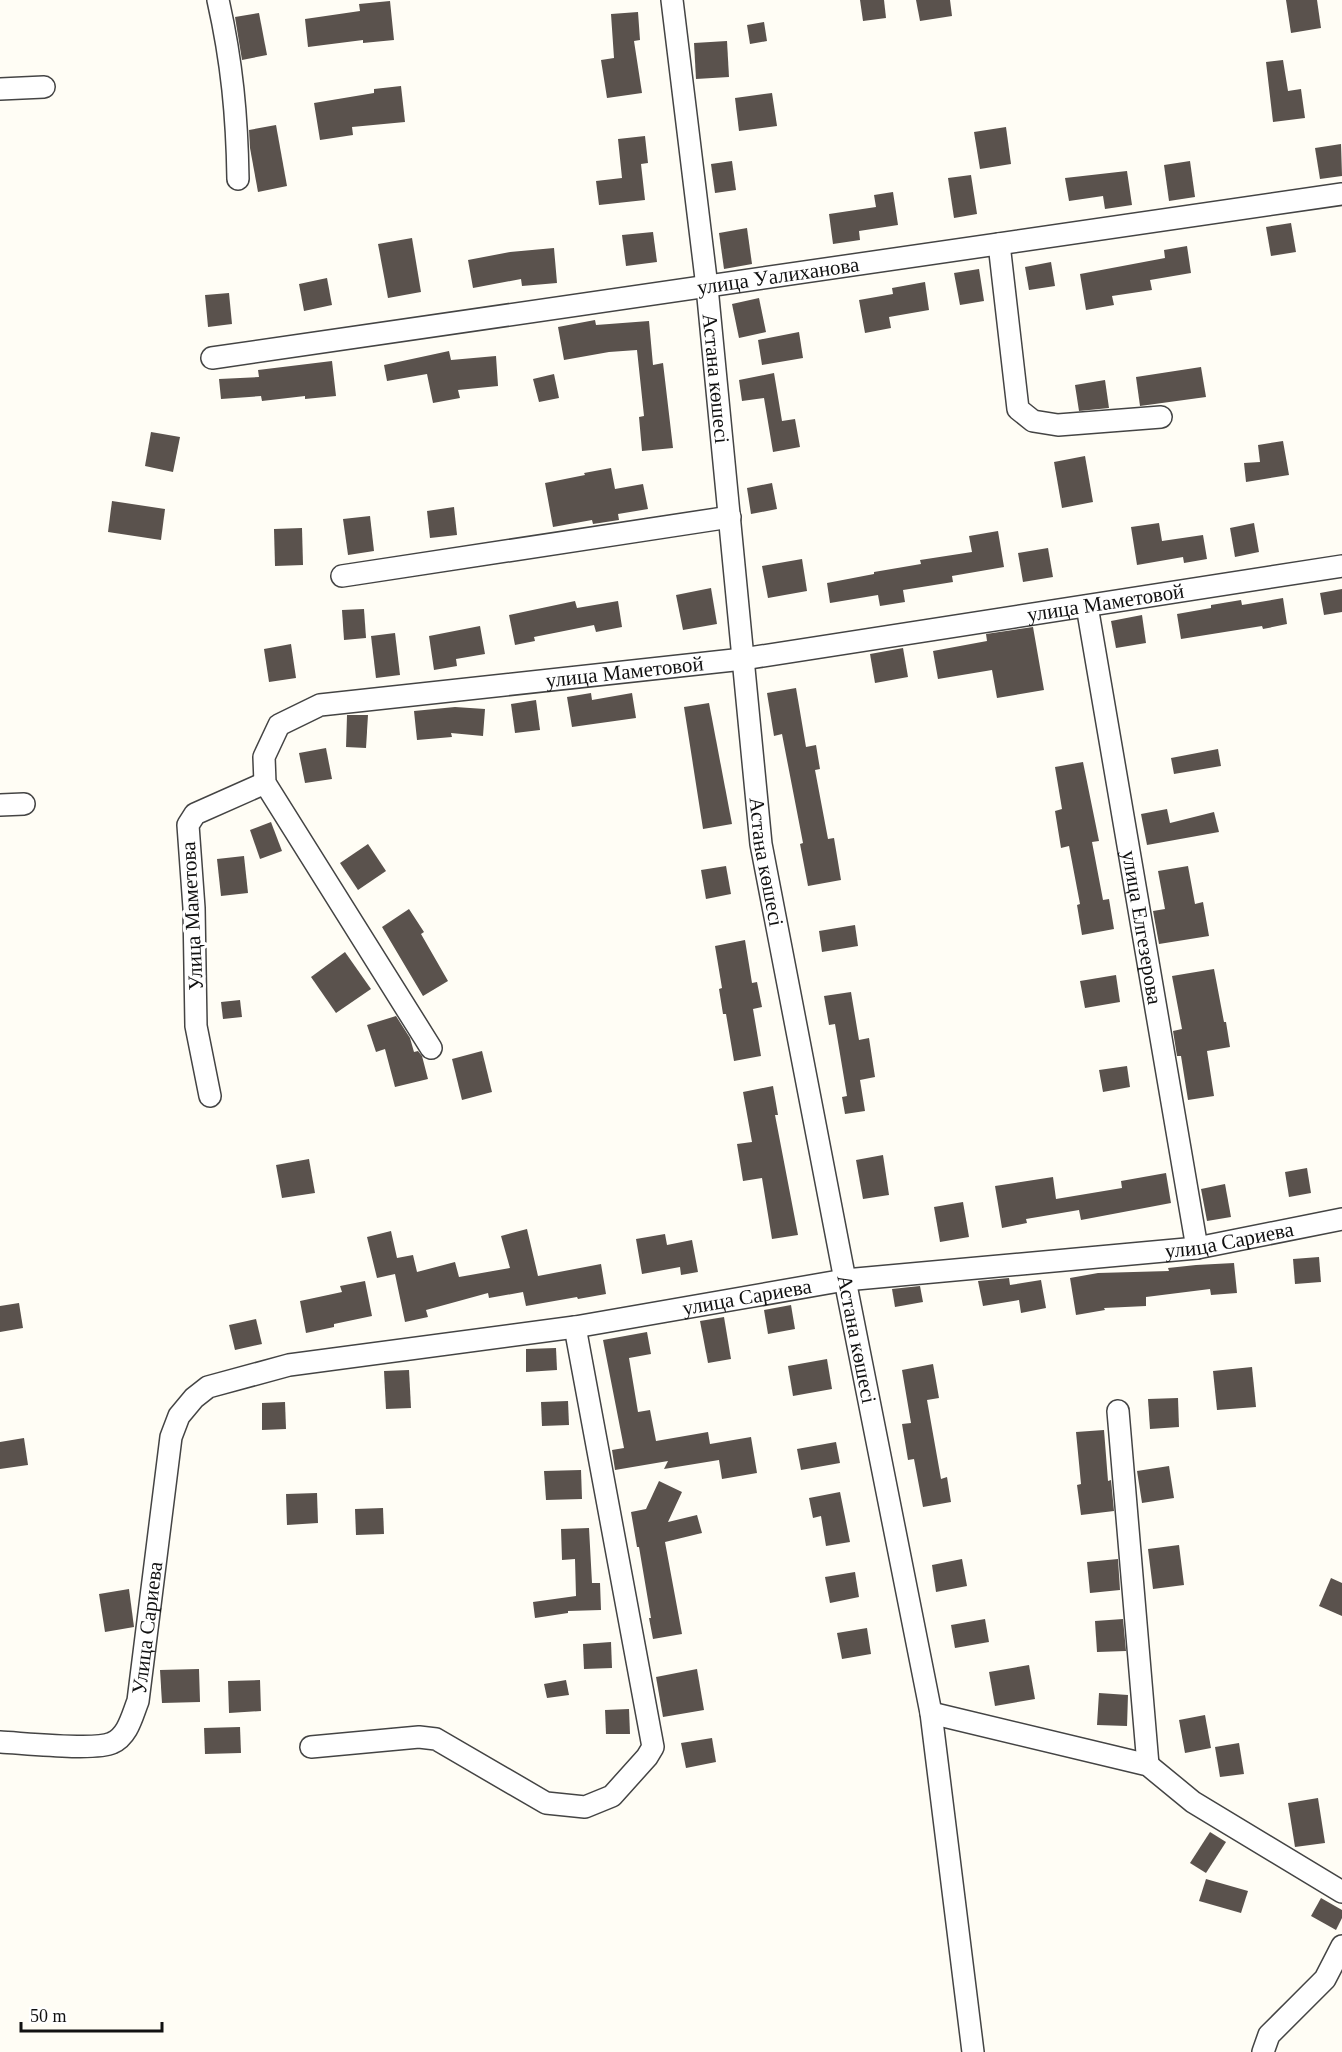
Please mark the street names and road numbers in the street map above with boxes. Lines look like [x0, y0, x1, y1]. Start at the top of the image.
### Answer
street label: улица Уалиханова [695, 252, 861, 299]
street label: Астана көшесі [698, 312, 734, 445]
street label: улица Маметовой [1025, 579, 1186, 627]
street label: улица Маметовой [544, 651, 705, 692]
street label: Астана көшесі [745, 796, 789, 928]
street label: Улица Маметова [176, 840, 208, 991]
street label: улица Елгезерова [1117, 848, 1167, 1007]
street label: улица Сариева [1164, 1217, 1296, 1263]
street label: Астана көшесі [832, 1273, 881, 1406]
street label: улица Сариева [681, 1274, 814, 1320]
street label: Улица Сариева [127, 1560, 167, 1696]

